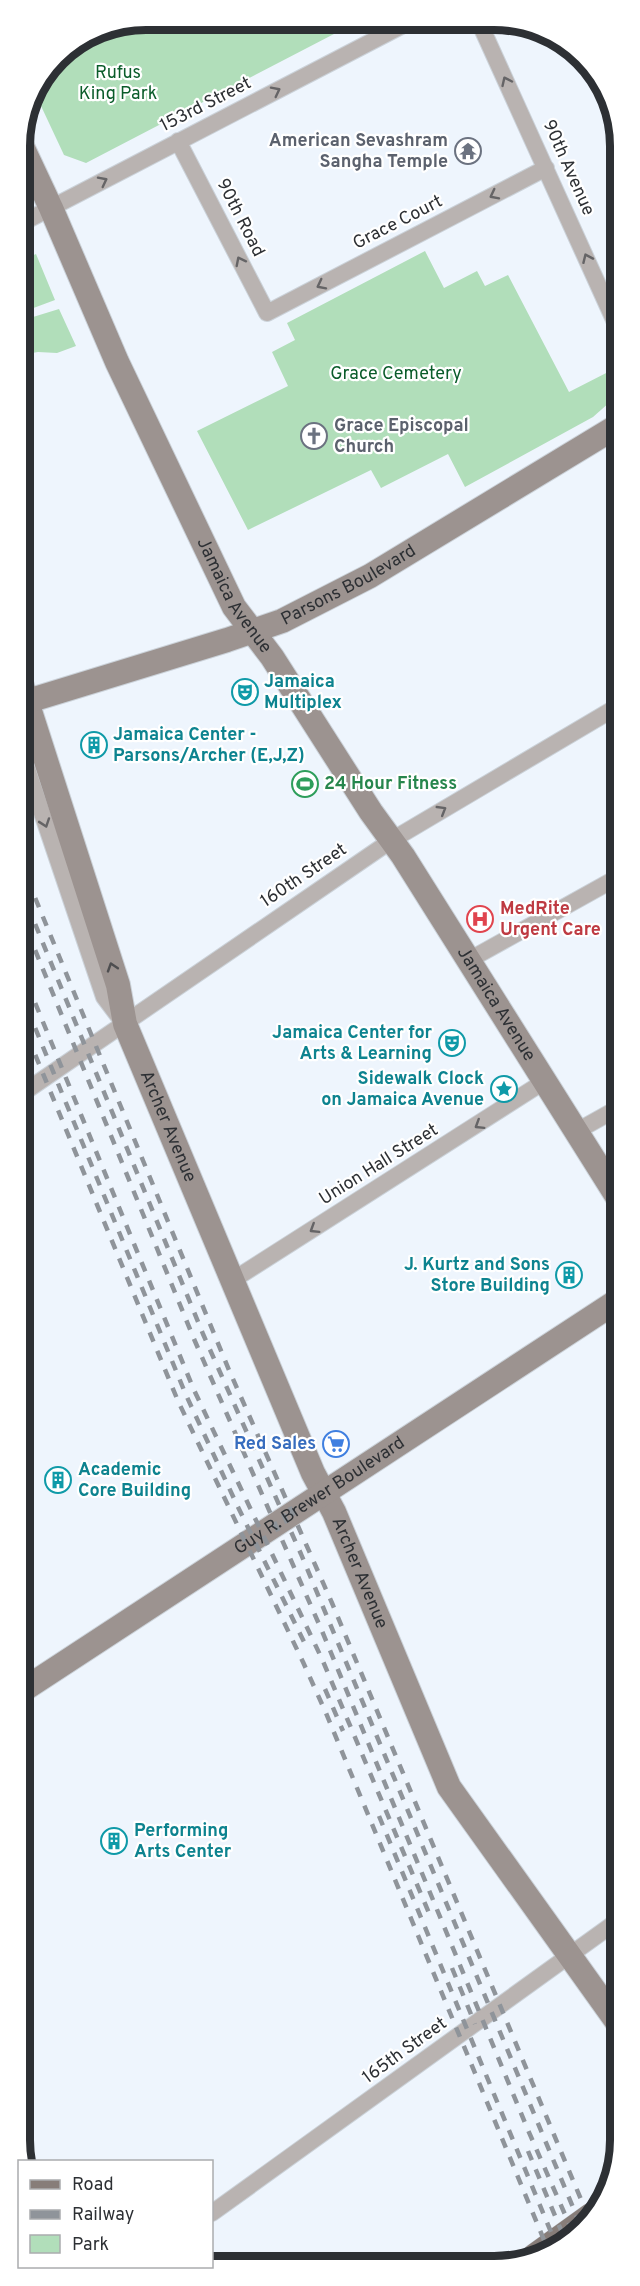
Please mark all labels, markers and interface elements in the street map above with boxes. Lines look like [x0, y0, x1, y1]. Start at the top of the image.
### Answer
park label: Rufus King Park [79, 62, 157, 106]
street label: 153rd Street [157, 72, 255, 138]
one-way arrow [502, 76, 514, 87]
one-way arrow [269, 86, 280, 98]
street label: 90th Avenue [537, 117, 599, 219]
place label: American Sevashram Sangha Temple [269, 130, 448, 174]
temple icon: American Sevashram Sangha Temple [453, 136, 483, 166]
street label: 90th Road [211, 175, 269, 261]
one-way arrow [96, 176, 107, 188]
one-way arrow [490, 188, 501, 199]
street label: Grace Court [349, 191, 447, 255]
one-way arrow [582, 254, 594, 265]
one-way arrow [236, 256, 247, 267]
one-way arrow [317, 278, 327, 289]
park label: Grace Cemetery [330, 363, 462, 386]
place label: Grace Episcopal Church [334, 415, 469, 459]
church icon: Grace Episcopal Church [299, 421, 329, 451]
street label: Jamaica Avenue [191, 534, 277, 658]
street label: Parsons Boulevard [277, 539, 420, 631]
place label: Jamaica Multiplex [264, 671, 342, 715]
theatre icon: Jamaica Multiplex [230, 677, 260, 707]
place label: Jamaica Center - Parsons/Archer (E,J,Z) [113, 724, 305, 768]
building icon: Jamaica Center - Parsons/Archer (E,J,Z) [79, 730, 109, 760]
sports icon: 24 Hour Fitness [290, 769, 320, 799]
place label: 24 Hour Fitness [324, 773, 457, 796]
one-way arrow [436, 806, 446, 818]
one-way arrow [38, 817, 51, 828]
street label: 160th Street [256, 839, 352, 913]
place label: MedRite Urgent Care [500, 898, 601, 942]
hospital icon: MedRite Urgent Care [465, 904, 495, 934]
street label: Jamaica Avenue [452, 943, 541, 1066]
one-way arrow [107, 962, 120, 973]
place label: Jamaica Center for Arts & Learning [272, 1022, 432, 1066]
theatre icon: Jamaica Center for Arts & Learning [437, 1028, 467, 1058]
street label: Archer Avenue [134, 1067, 201, 1186]
place label: Sidewalk Clock on Jamaica Avenue [321, 1068, 484, 1112]
place icon: Sidewalk Clock on Jamaica Avenue [489, 1074, 519, 1104]
one-way arrow [474, 1117, 485, 1128]
street label: Union Hall Street [315, 1119, 443, 1211]
one-way arrow [310, 1221, 320, 1233]
place label: J. Kurtz and Sons Store Building [404, 1254, 550, 1298]
building icon: J. Kurtz and Sons Store Building [554, 1260, 584, 1290]
supermarket icon: Red Sales [321, 1429, 351, 1459]
street label: Guy R. Brewer Boulevard [230, 1432, 409, 1560]
place label: Red Sales [234, 1433, 316, 1456]
place label: Academic Core Building [78, 1459, 191, 1503]
building icon: Academic Core Building [43, 1465, 73, 1495]
street label: Archer Avenue [326, 1514, 393, 1632]
place label: Performing Arts Center [134, 1820, 232, 1864]
building icon: Performing Arts Center [99, 1826, 129, 1856]
street label: 165th Street [358, 2013, 452, 2089]
legend [18, 2160, 213, 2268]
text: Road [72, 2174, 114, 2197]
text: Railway [72, 2204, 134, 2227]
text: Park [72, 2234, 109, 2257]

